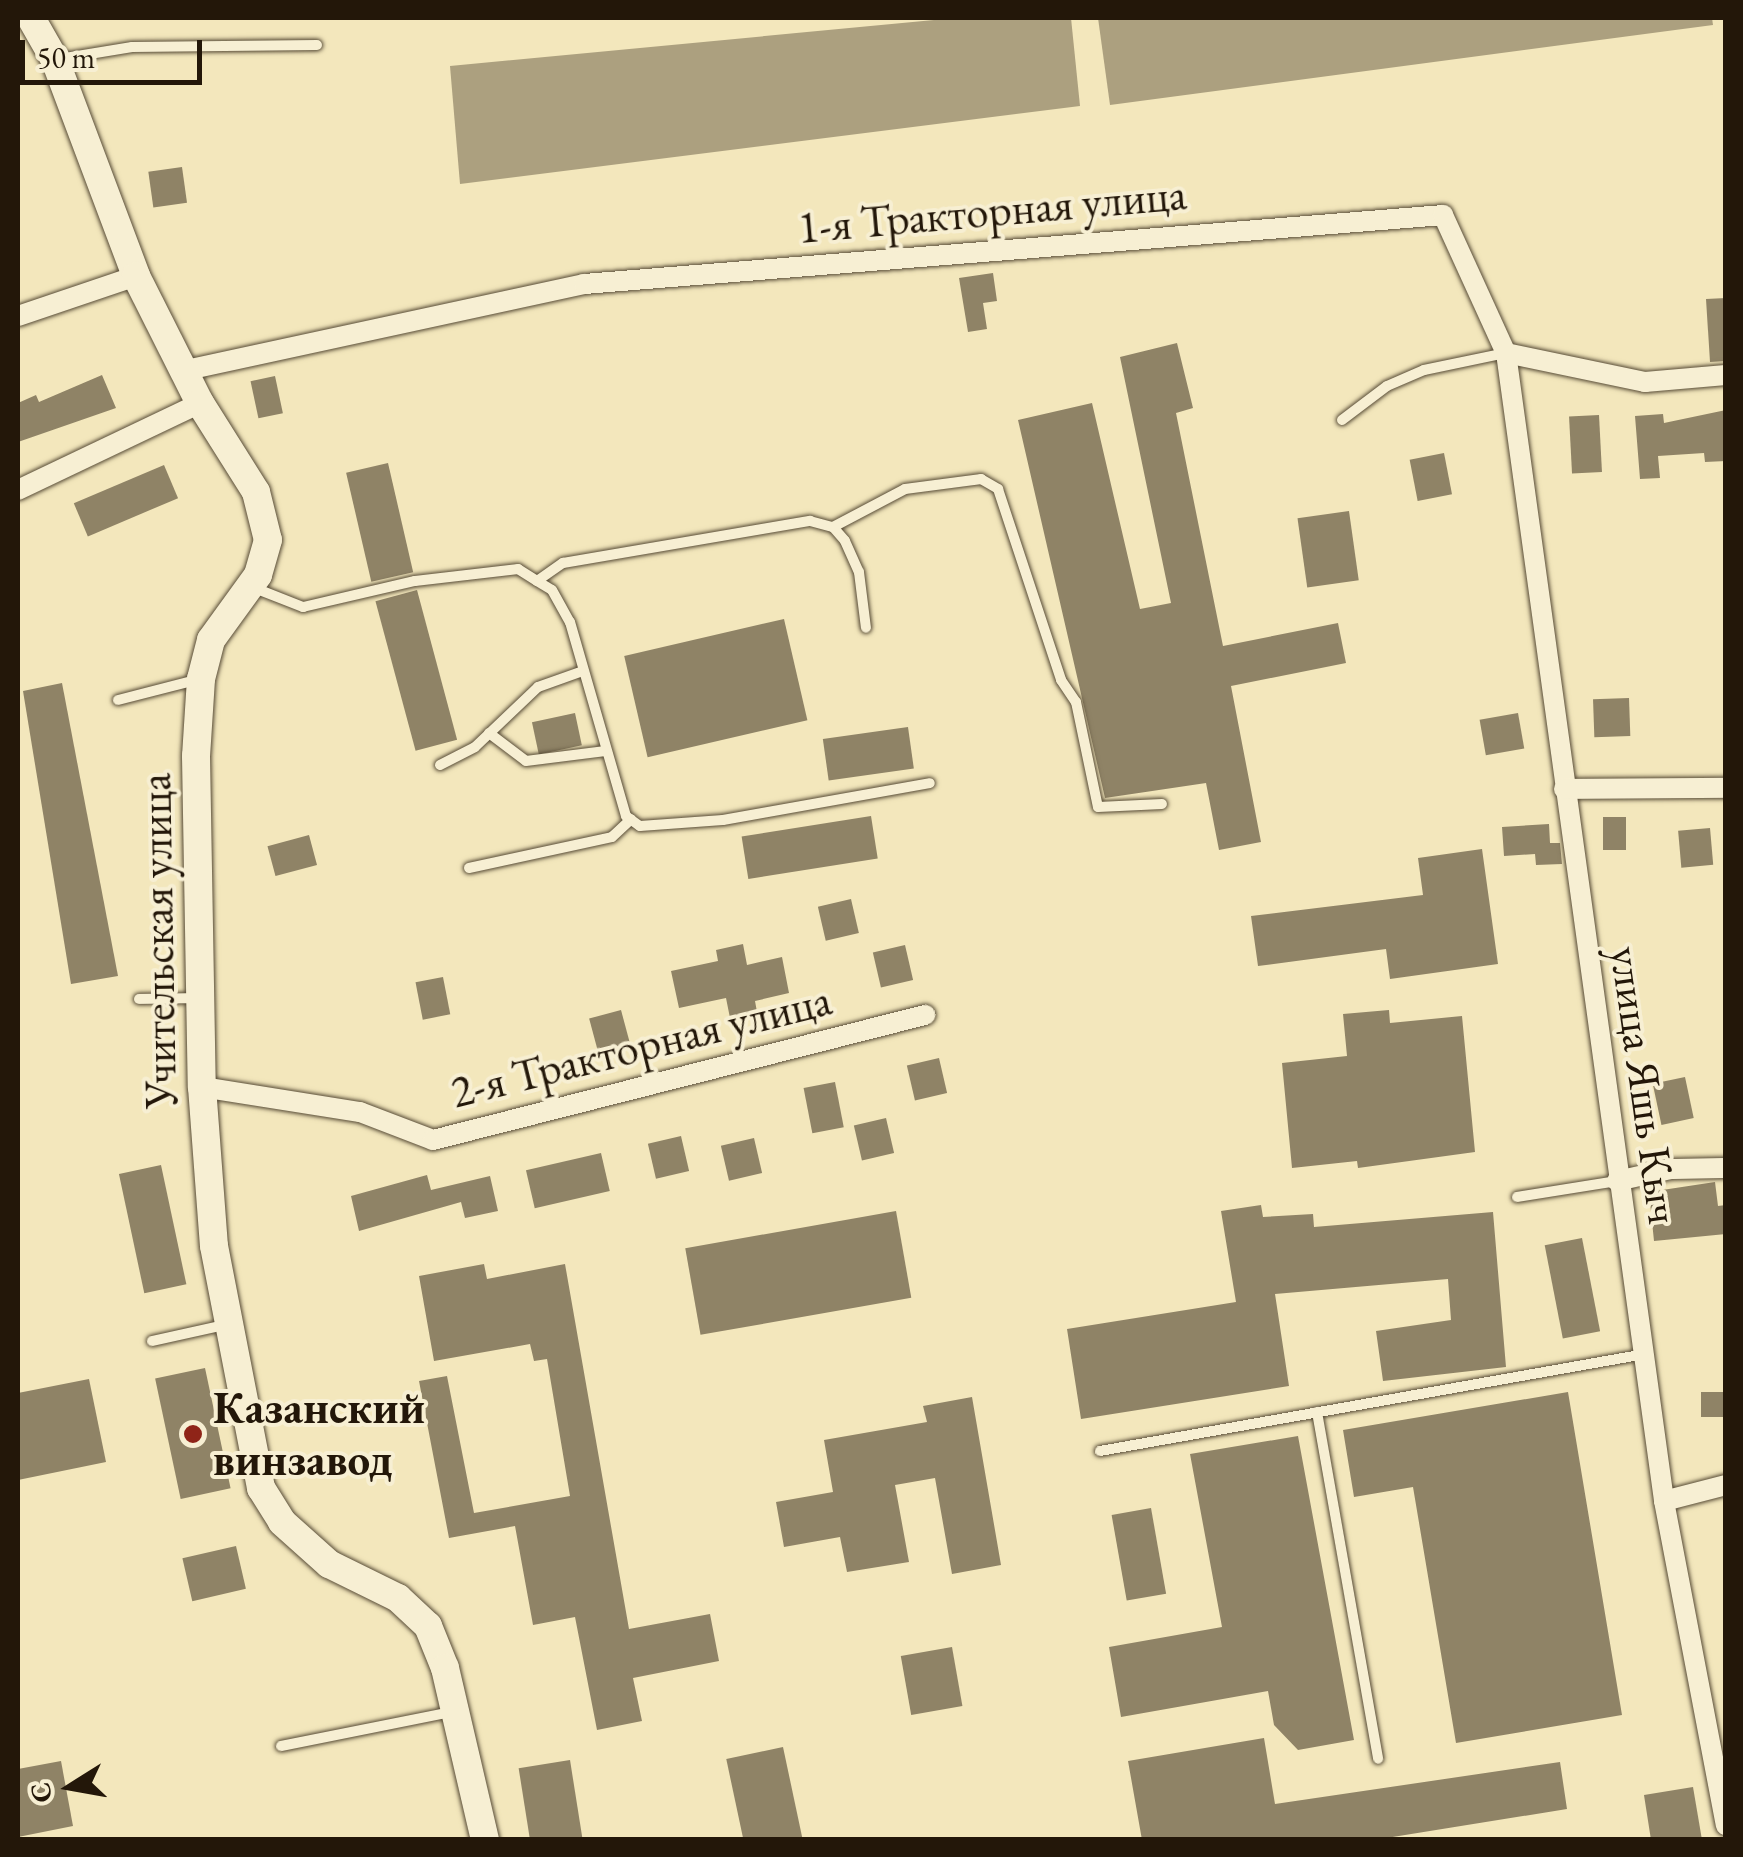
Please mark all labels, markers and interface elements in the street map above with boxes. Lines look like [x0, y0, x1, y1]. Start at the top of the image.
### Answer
scale bar [25, 20, 208, 82]
text: 50 m [37, 38, 95, 77]
street label: 1-я Тракторная улица [795, 167, 1189, 255]
street label: Учительская улица [128, 773, 188, 1109]
street label: улица Яшь Кыч [1599, 943, 1691, 1227]
street label: 2-я Тракторная улица [445, 973, 837, 1119]
place label: Казанский винзавод [213, 1381, 425, 1487]
marker: Казанский винзавод [182, 1423, 204, 1445]
north arrow [20, 1737, 120, 1837]
text: С [21, 1780, 60, 1806]

